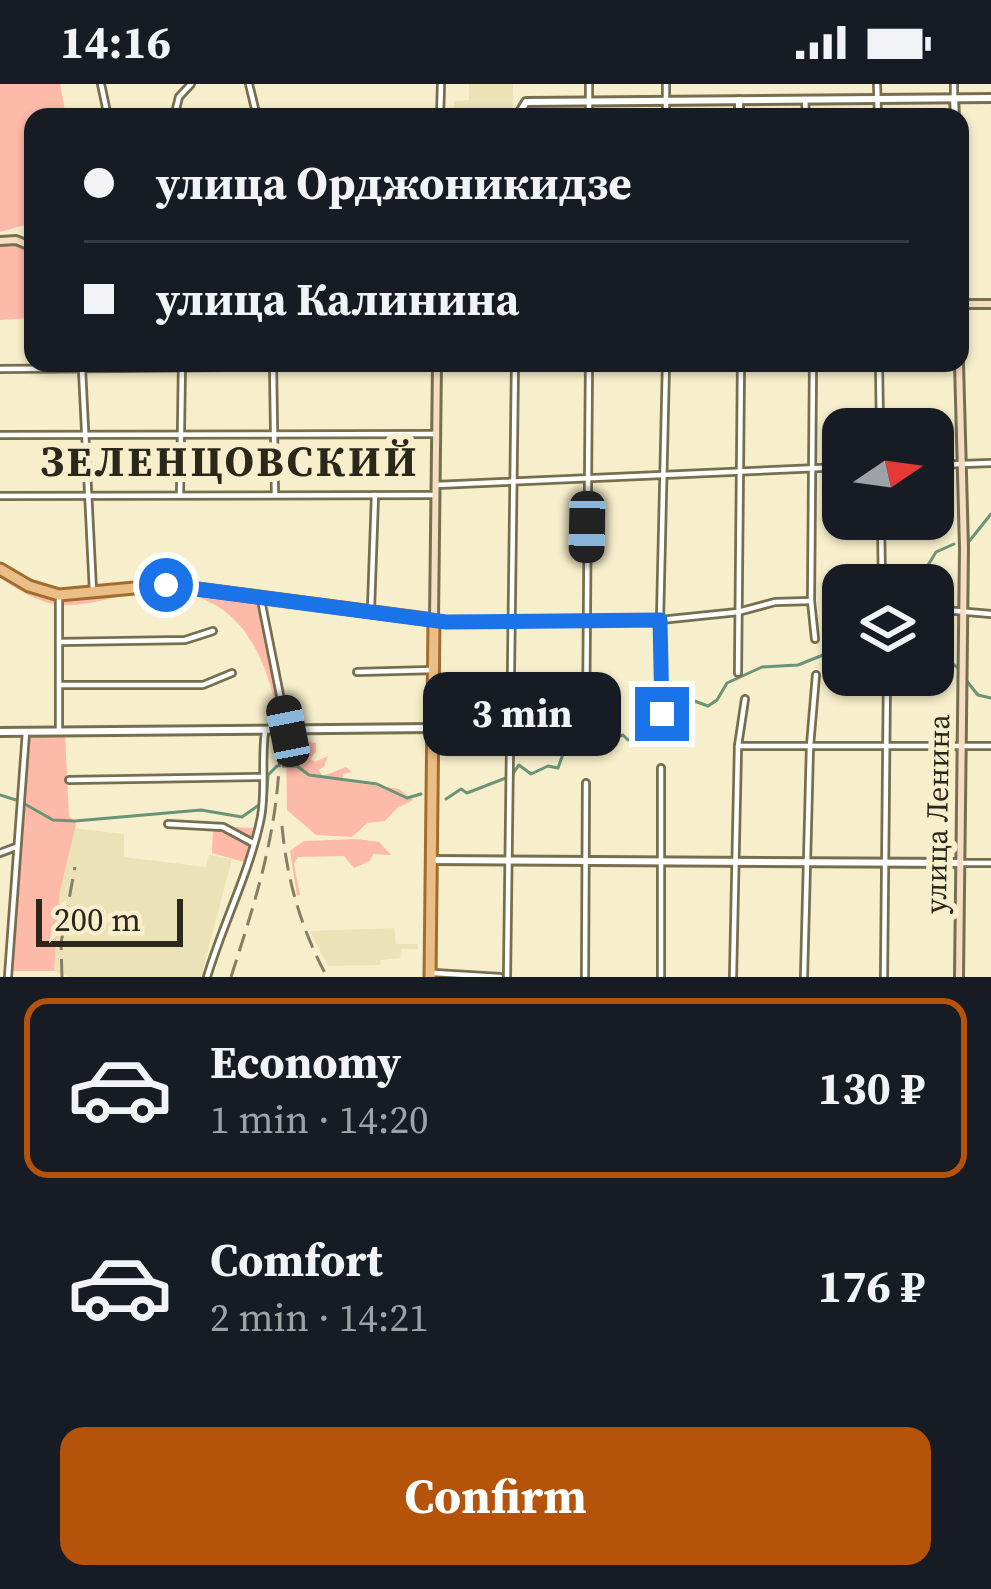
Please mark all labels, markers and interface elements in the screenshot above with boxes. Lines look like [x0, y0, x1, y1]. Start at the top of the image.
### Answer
text: 14:16 [60, 11, 171, 73]
text: улица Орджоникидзе [156, 152, 632, 214]
text: улица Калинина [156, 268, 519, 330]
north arrow [822, 408, 954, 540]
map controls [822, 408, 954, 696]
district label: ЗЕЛЕНЦОВСКИЙ [41, 432, 419, 490]
car [568, 491, 606, 563]
route start [139, 558, 193, 612]
button: layers [822, 564, 954, 696]
callout: 3 min [422, 672, 620, 756]
text: 3 min [471, 687, 573, 740]
route end [635, 687, 689, 741]
car [263, 692, 313, 770]
street label: улица Ленина [915, 713, 959, 914]
scale bar [36, 893, 183, 946]
text: 200 m [54, 897, 141, 942]
text: Economy [210, 1031, 401, 1093]
icon: car [66, 1034, 174, 1142]
text: 130 ₽ [818, 1057, 925, 1119]
text: 1 min · 14:20 [210, 1093, 429, 1146]
text: Comfort [210, 1229, 383, 1291]
icon: car [66, 1232, 174, 1340]
text: 176 ₽ [818, 1255, 925, 1317]
text: 2 min · 14:21 [210, 1291, 429, 1344]
button: Confirm [60, 1427, 931, 1565]

